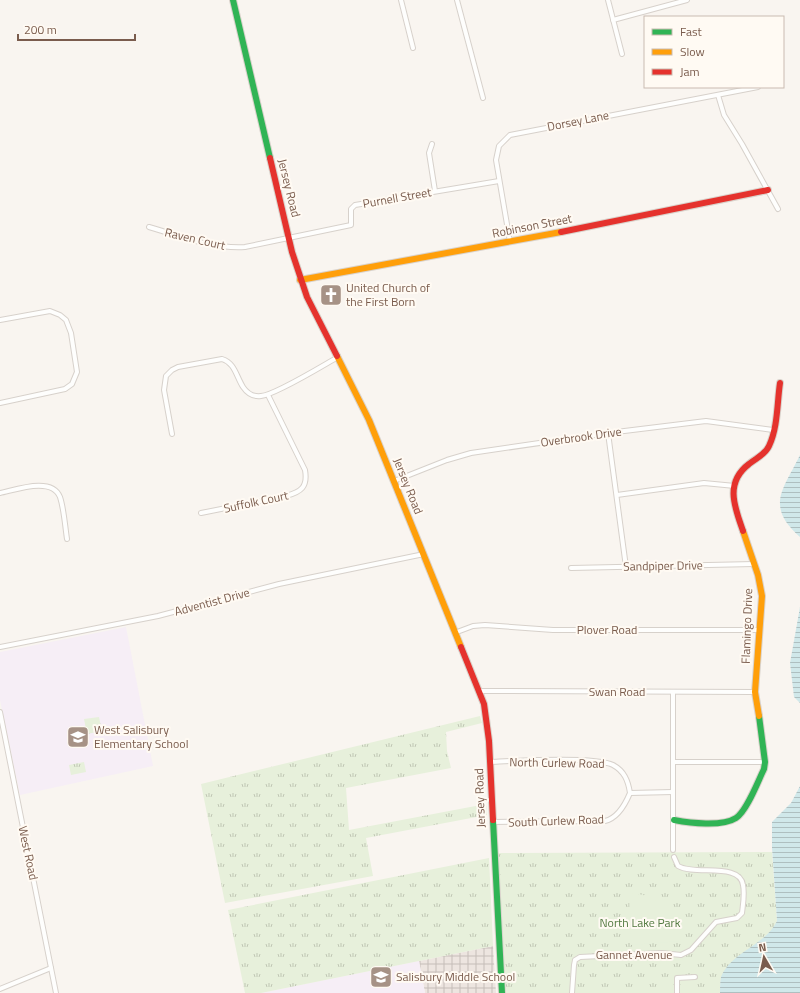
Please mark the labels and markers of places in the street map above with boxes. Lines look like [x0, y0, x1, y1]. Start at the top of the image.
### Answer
place label: United Church of the First Born [346, 278, 430, 311]
church icon: United Church of the First Born [318, 282, 344, 308]
place label: West Salisbury Elementary School [94, 720, 188, 753]
school or university icon: West Salisbury Elementary School [65, 724, 91, 750]
school or university icon: Salisbury Middle School [368, 964, 394, 990]
place label: Salisbury Middle School [396, 967, 515, 986]

